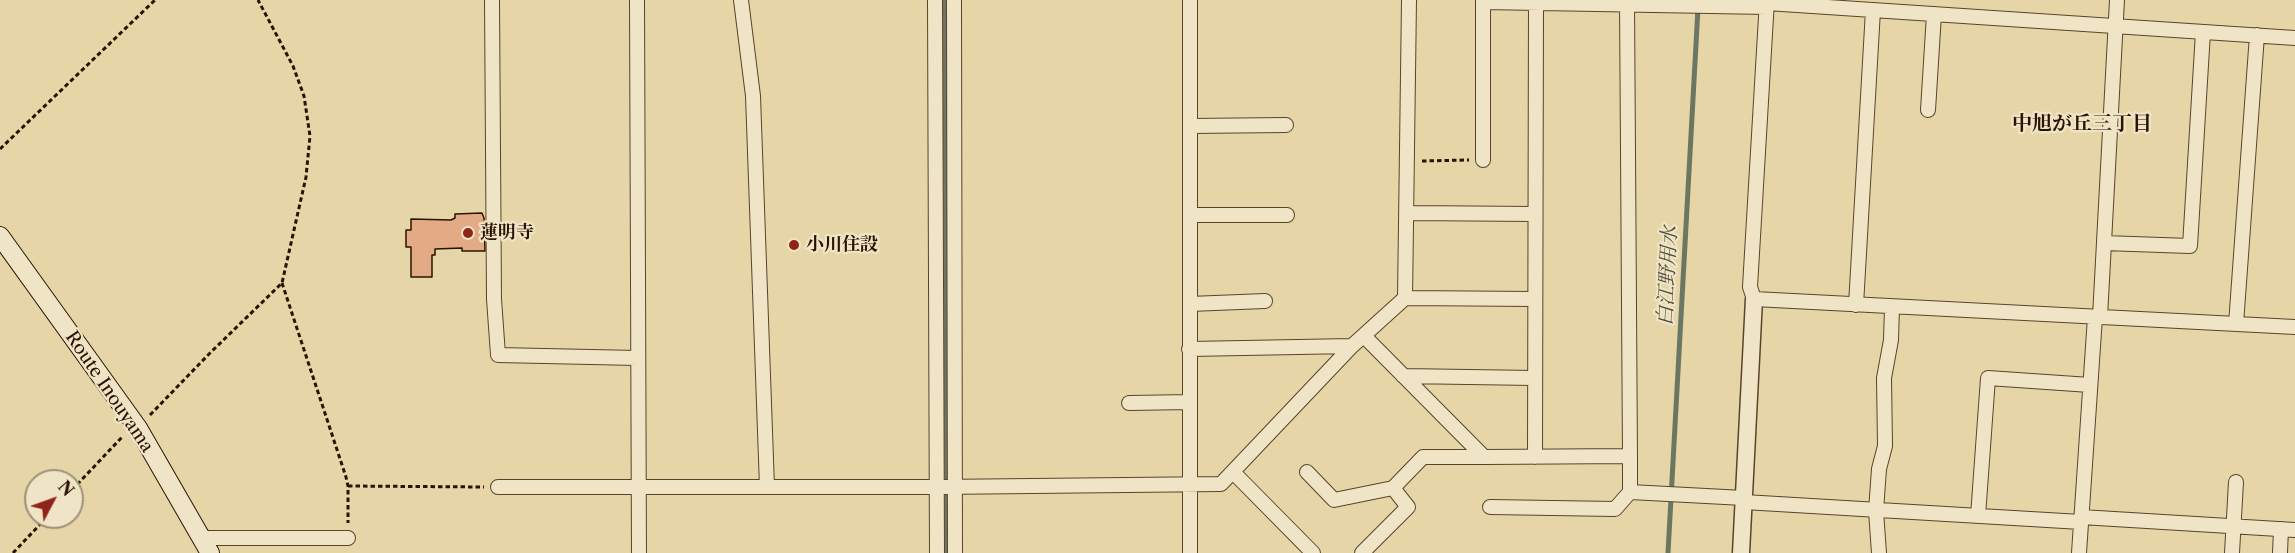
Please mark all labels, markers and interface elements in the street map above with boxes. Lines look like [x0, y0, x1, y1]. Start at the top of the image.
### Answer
district label: 中旭が丘三丁目 [2012, 112, 2152, 136]
place label: 蓮明寺 [480, 222, 534, 244]
water label: 白江野用水 [1653, 225, 1683, 327]
marker: 蓮明寺 [461, 226, 475, 240]
place label: 小川住設 [806, 234, 878, 256]
marker: 小川住設 [787, 238, 801, 252]
street label: Route Inouyama [60, 327, 158, 457]
north arrow [24, 469, 84, 529]
text: N [54, 477, 78, 500]

